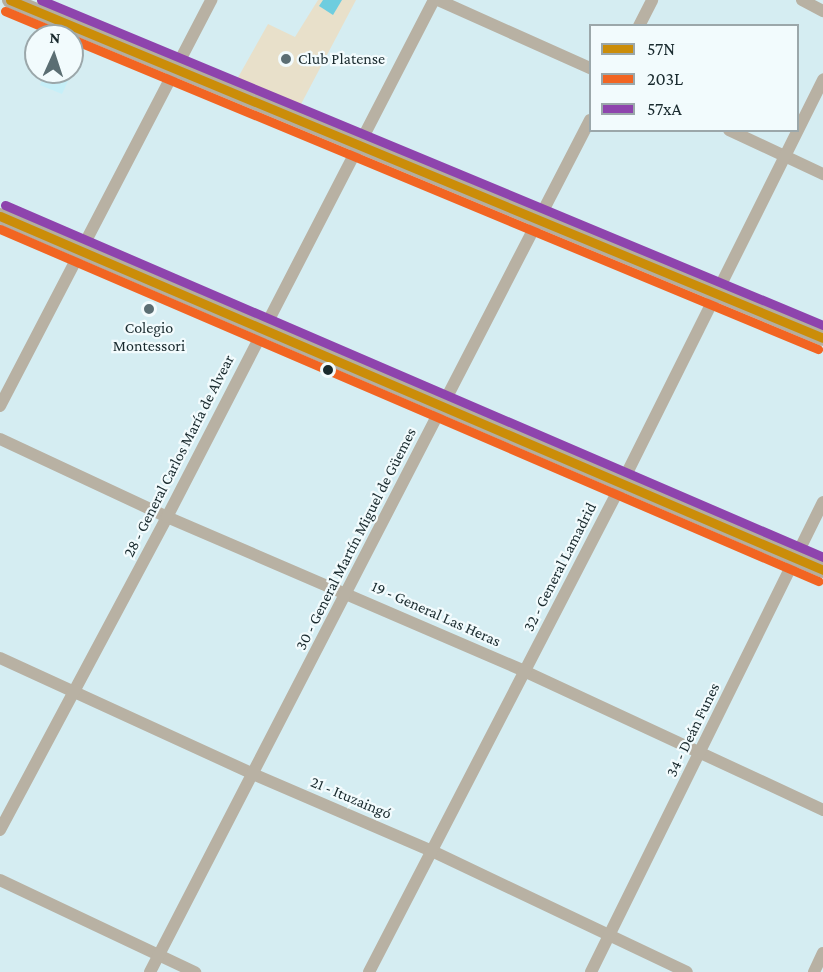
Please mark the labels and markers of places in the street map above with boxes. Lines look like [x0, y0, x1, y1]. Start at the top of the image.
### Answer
place label: Club Platense [298, 49, 385, 69]
marker: Club Platense [279, 52, 293, 66]
marker: Colegio Montessori [142, 302, 156, 316]
place label: Colegio Montessori [113, 318, 185, 356]
unlabelled marker [322, 364, 334, 376]

